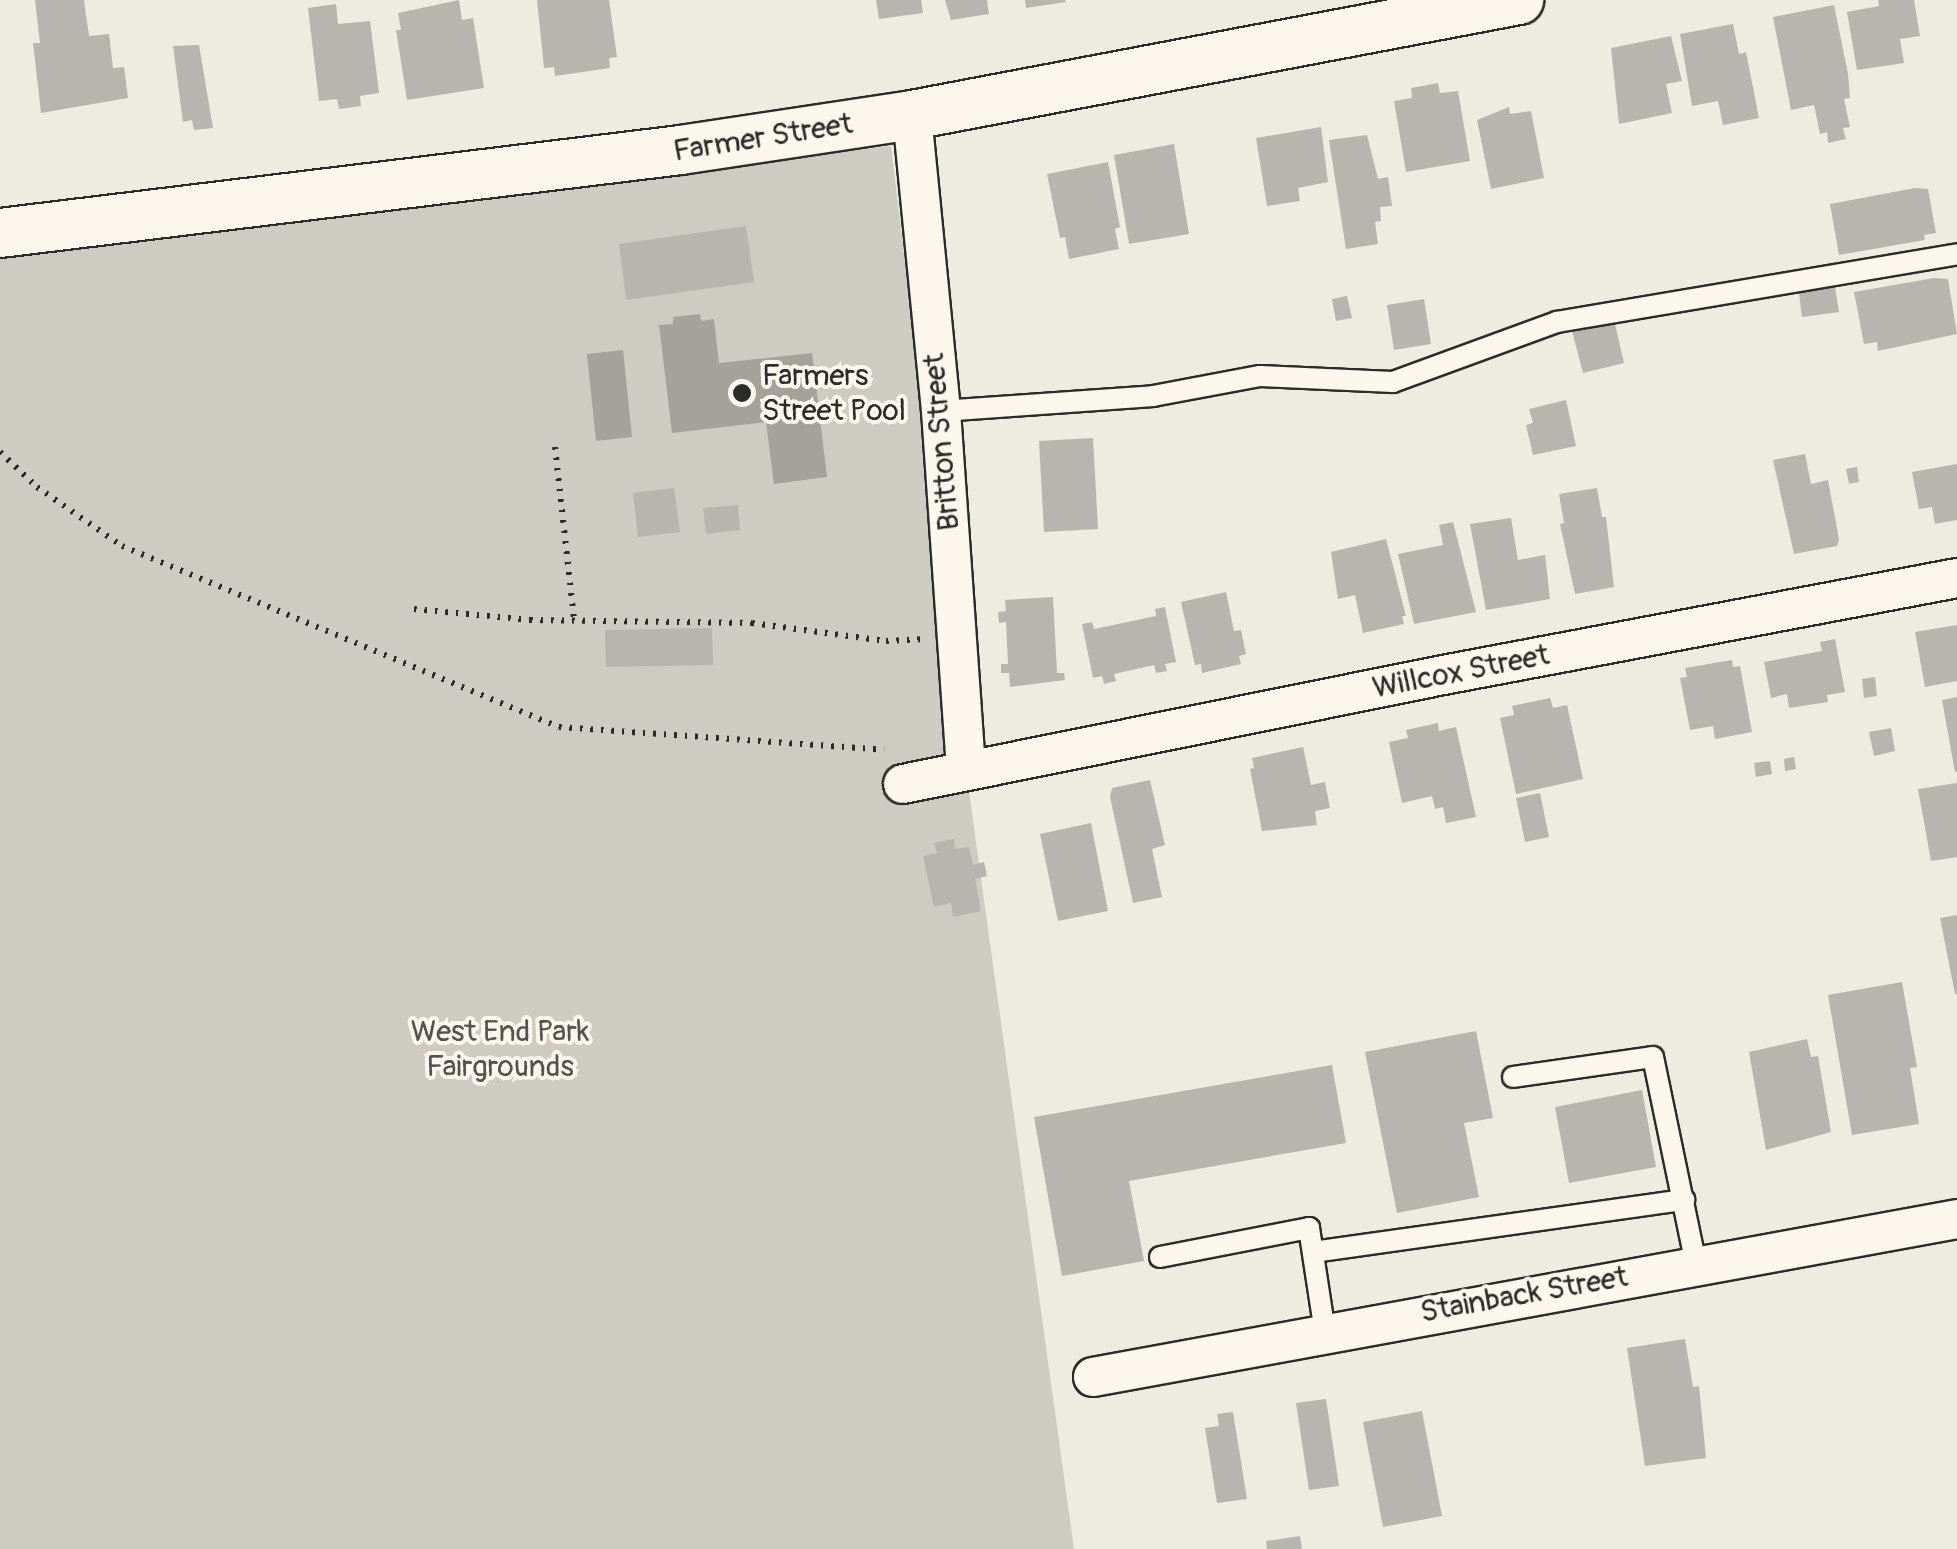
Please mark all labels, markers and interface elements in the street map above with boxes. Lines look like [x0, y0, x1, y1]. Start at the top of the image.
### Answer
street label: Farmer Street [671, 106, 855, 170]
street label: Britton Street [916, 352, 968, 532]
place label: Farmers Street Pool [762, 358, 906, 428]
marker: Farmers Street Pool [731, 382, 753, 404]
street label: Willcox Street [1370, 637, 1552, 707]
park label: West End Park Fairgrounds [411, 1014, 589, 1084]
street label: Stainback Street [1418, 1259, 1630, 1331]

